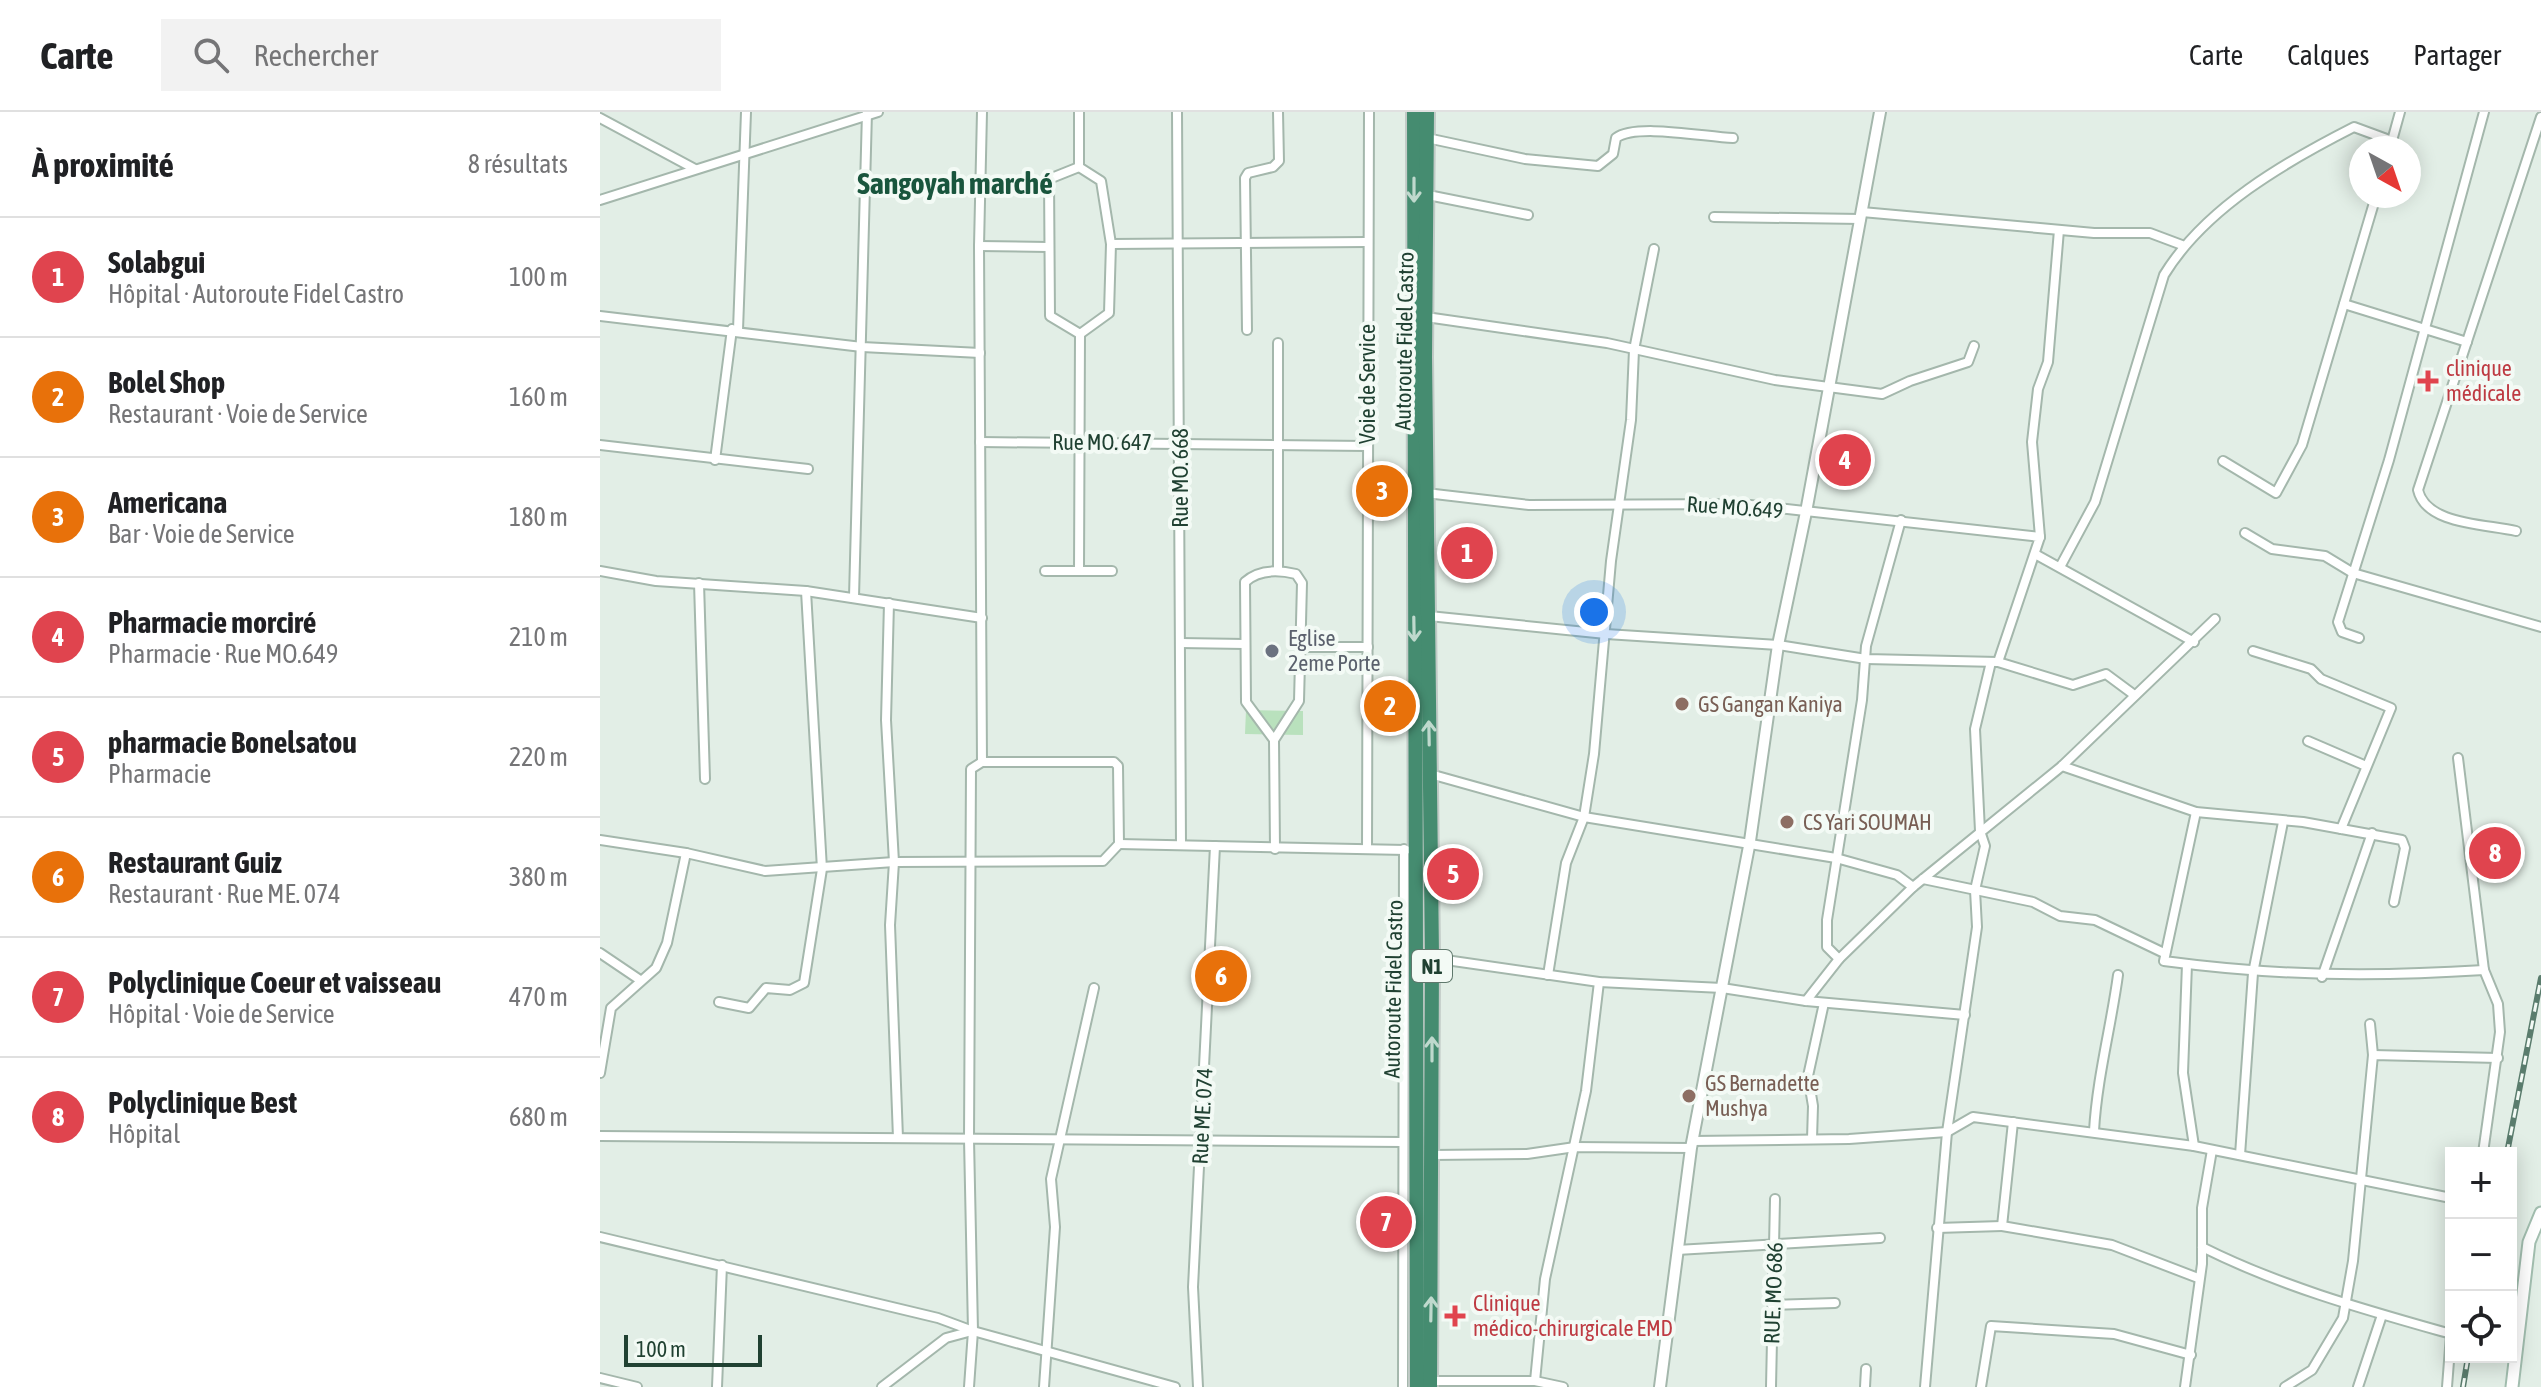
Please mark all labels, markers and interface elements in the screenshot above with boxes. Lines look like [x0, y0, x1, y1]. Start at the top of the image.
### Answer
search box [161, 19, 721, 91]
icon: search [189, 33, 233, 77]
text: Carte [40, 34, 113, 77]
text: Rechercher [253, 38, 378, 72]
text: Carte [2189, 39, 2243, 71]
text: Calques [2287, 39, 2369, 71]
text: Partager [2413, 39, 2501, 71]
north arrow [2349, 136, 2421, 208]
text: À proximité [32, 145, 174, 184]
text: 8 résultats [468, 149, 568, 179]
district label: Sangoyah marché [857, 166, 1053, 200]
one-way arrow [1406, 176, 1422, 203]
text: Solabgui [108, 245, 205, 279]
street label: Autoroute Fidel Castro [1389, 251, 1419, 431]
text: 1 [52, 262, 64, 292]
text: 100 m [509, 262, 568, 292]
text: Hôpital · Autoroute Fidel Castro [108, 279, 404, 309]
street label: Voie de Service [1354, 324, 1380, 444]
place label: clinique médicale [2446, 355, 2521, 406]
text: Bolel Shop [108, 365, 225, 399]
marker: clinique médicale [2417, 370, 2439, 392]
text: 2 [52, 382, 64, 412]
text: 160 m [509, 382, 568, 412]
text: Restaurant · Voie de Service [108, 399, 368, 429]
street label: Rue MO. 668 [1167, 428, 1193, 528]
street label: Rue MO. 647 [1052, 429, 1152, 455]
pin: 4 [1819, 430, 1871, 490]
pin: 3 [1356, 461, 1408, 521]
text: Americana [108, 485, 227, 519]
street label: Rue MO.649 [1686, 491, 1784, 523]
text: 3 [52, 502, 64, 532]
text: 180 m [509, 502, 568, 532]
text: Bar · Voie de Service [108, 519, 295, 549]
pin: 1 [1441, 523, 1493, 583]
your location [1574, 592, 1614, 632]
text: Pharmacie morciré [108, 605, 316, 639]
one-way arrow [1406, 615, 1422, 642]
text: 4 [52, 622, 64, 652]
text: 210 m [509, 622, 568, 652]
place label: Eglise 2eme Porte [1288, 625, 1380, 676]
text: Pharmacie · Rue MO.649 [108, 639, 338, 669]
marker: Eglise 2eme Porte [1263, 642, 1281, 660]
pin: 2 [1364, 676, 1416, 736]
place label: GS Gangan Kaniya [1698, 691, 1843, 717]
marker: GS Gangan Kaniya [1673, 695, 1691, 713]
one-way arrow [1421, 720, 1436, 747]
text: pharmacie Bonelsatou [108, 725, 357, 759]
text: 5 [52, 742, 64, 772]
text: 220 m [509, 742, 568, 772]
text: Pharmacie [108, 759, 211, 789]
place label: CS Yari SOUMAH [1803, 809, 1932, 835]
marker: CS Yari SOUMAH [1778, 813, 1796, 831]
pin: 8 [2469, 823, 2521, 883]
pin: 5 [1427, 844, 1479, 904]
text: Restaurant Guiz [108, 845, 282, 879]
text: 6 [52, 862, 64, 892]
text: 380 m [509, 862, 568, 892]
text: Restaurant · Rue ME. 074 [108, 879, 340, 909]
street label: Autoroute Fidel Castro [1378, 899, 1408, 1079]
pin: 6 [1195, 946, 1247, 1006]
road number: N1 [1412, 950, 1452, 982]
text: Polyclinique Coeur et vaisseau [108, 965, 441, 999]
text: 7 [52, 982, 64, 1012]
text: 470 m [509, 982, 568, 1012]
text: Hôpital · Voie de Service [108, 999, 335, 1029]
one-way arrow [1424, 1036, 1440, 1063]
street label: Rue ME. 074 [1186, 1067, 1218, 1165]
place label: GS Bernadette Mushya [1705, 1070, 1820, 1121]
text: Polyclinique Best [108, 1085, 297, 1119]
marker: GS Bernadette Mushya [1680, 1087, 1698, 1105]
text: 8 [52, 1102, 64, 1132]
text: 680 m [509, 1102, 568, 1132]
text: Hôpital [108, 1119, 180, 1149]
map controls [2445, 1147, 2517, 1363]
button: + [2445, 1147, 2517, 1219]
pin: 7 [1360, 1192, 1412, 1252]
button: − [2445, 1219, 2517, 1291]
street label: RUE. MO 686 [1758, 1242, 1788, 1344]
place label: Clinique médico-chirurgicale EMD [1473, 1290, 1673, 1341]
button: locate [2445, 1291, 2517, 1363]
one-way arrow [1424, 1296, 1439, 1323]
marker: Clinique médico-chirurgicale EMD [1444, 1305, 1466, 1327]
scale bar [624, 1331, 762, 1367]
text: 100 m [636, 1336, 686, 1362]

